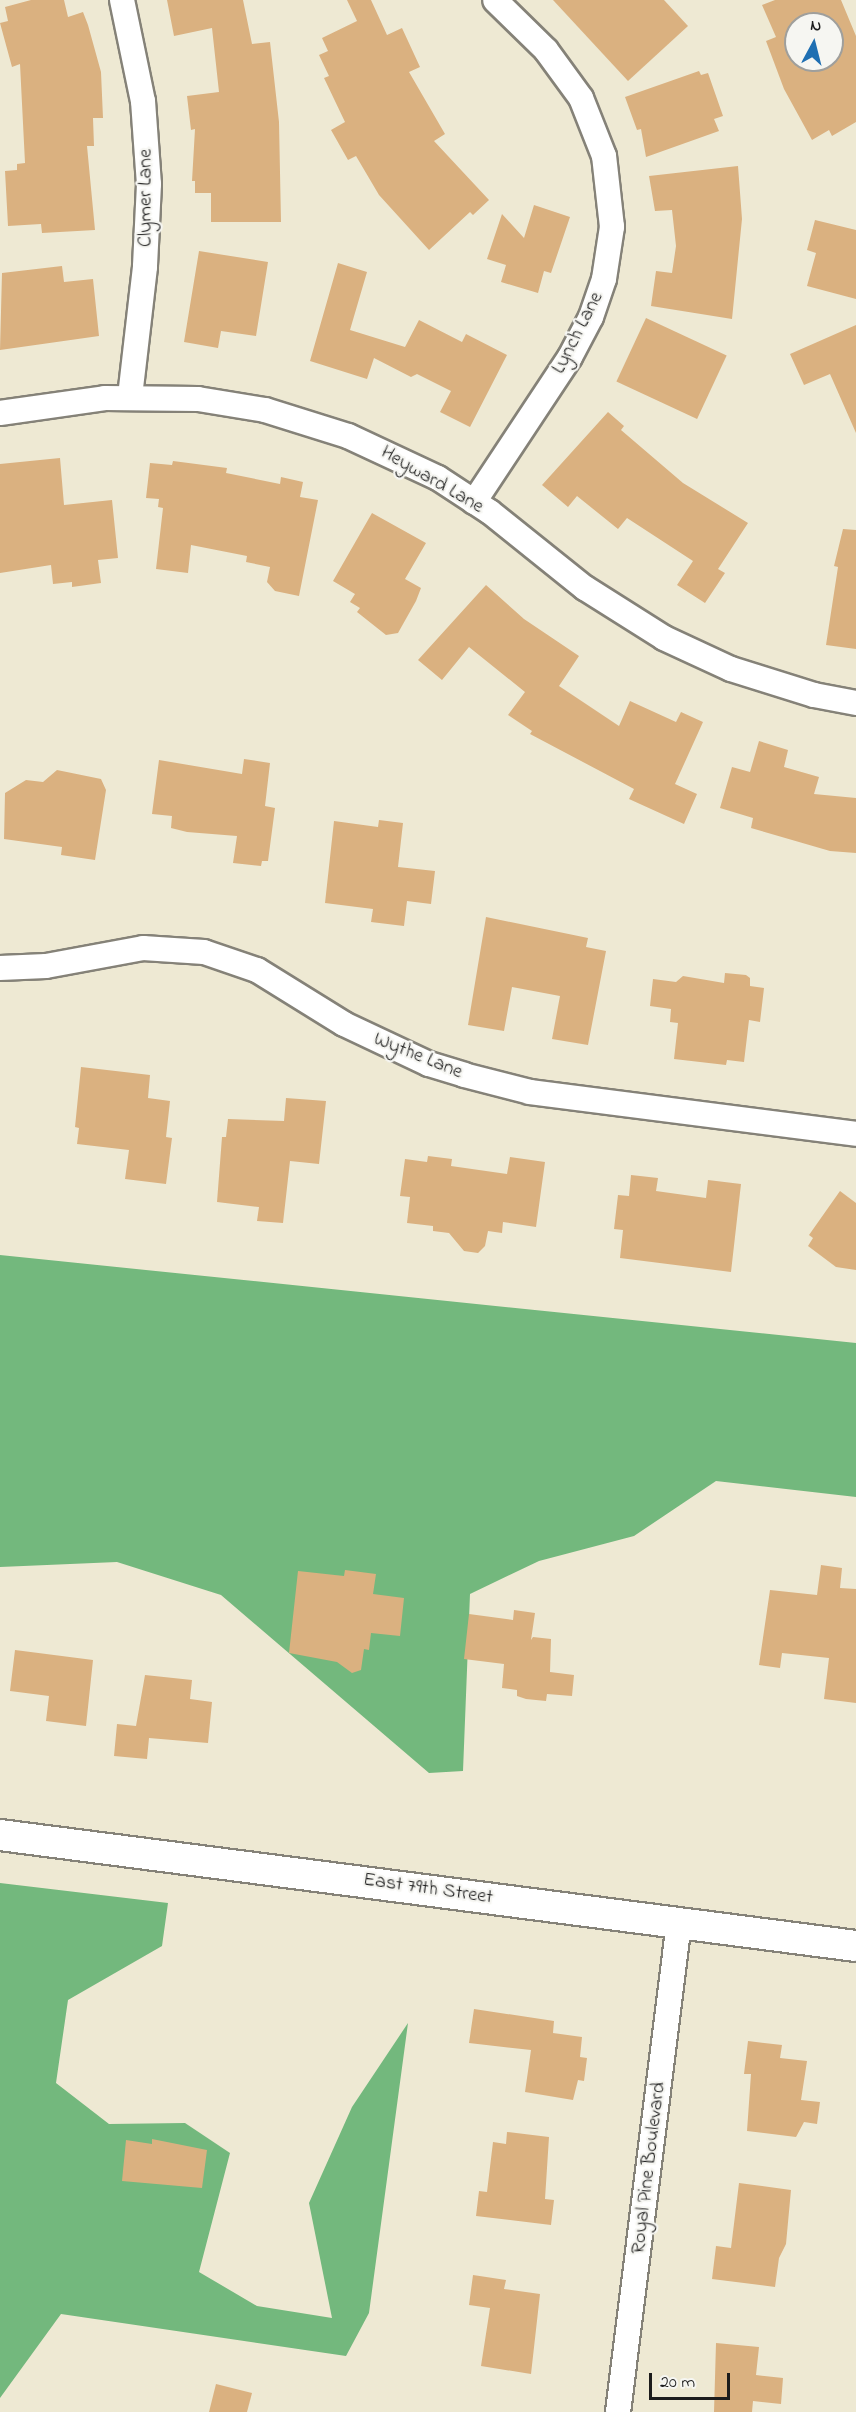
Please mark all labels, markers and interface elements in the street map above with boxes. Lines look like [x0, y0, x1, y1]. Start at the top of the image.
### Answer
north arrow [784, 12, 844, 72]
text: N [809, 14, 823, 39]
street label: Clymer Lane [134, 149, 158, 247]
street label: Lynch Lane [547, 288, 609, 378]
street label: Heyward Lane [376, 441, 488, 519]
street label: Wythe Lane [370, 1027, 466, 1085]
street label: East 79th Street [362, 1868, 494, 1910]
street label: Royal Pine Boulevard [627, 2081, 671, 2255]
scale bar [652, 2361, 733, 2399]
text: 20 m [660, 2370, 695, 2396]

